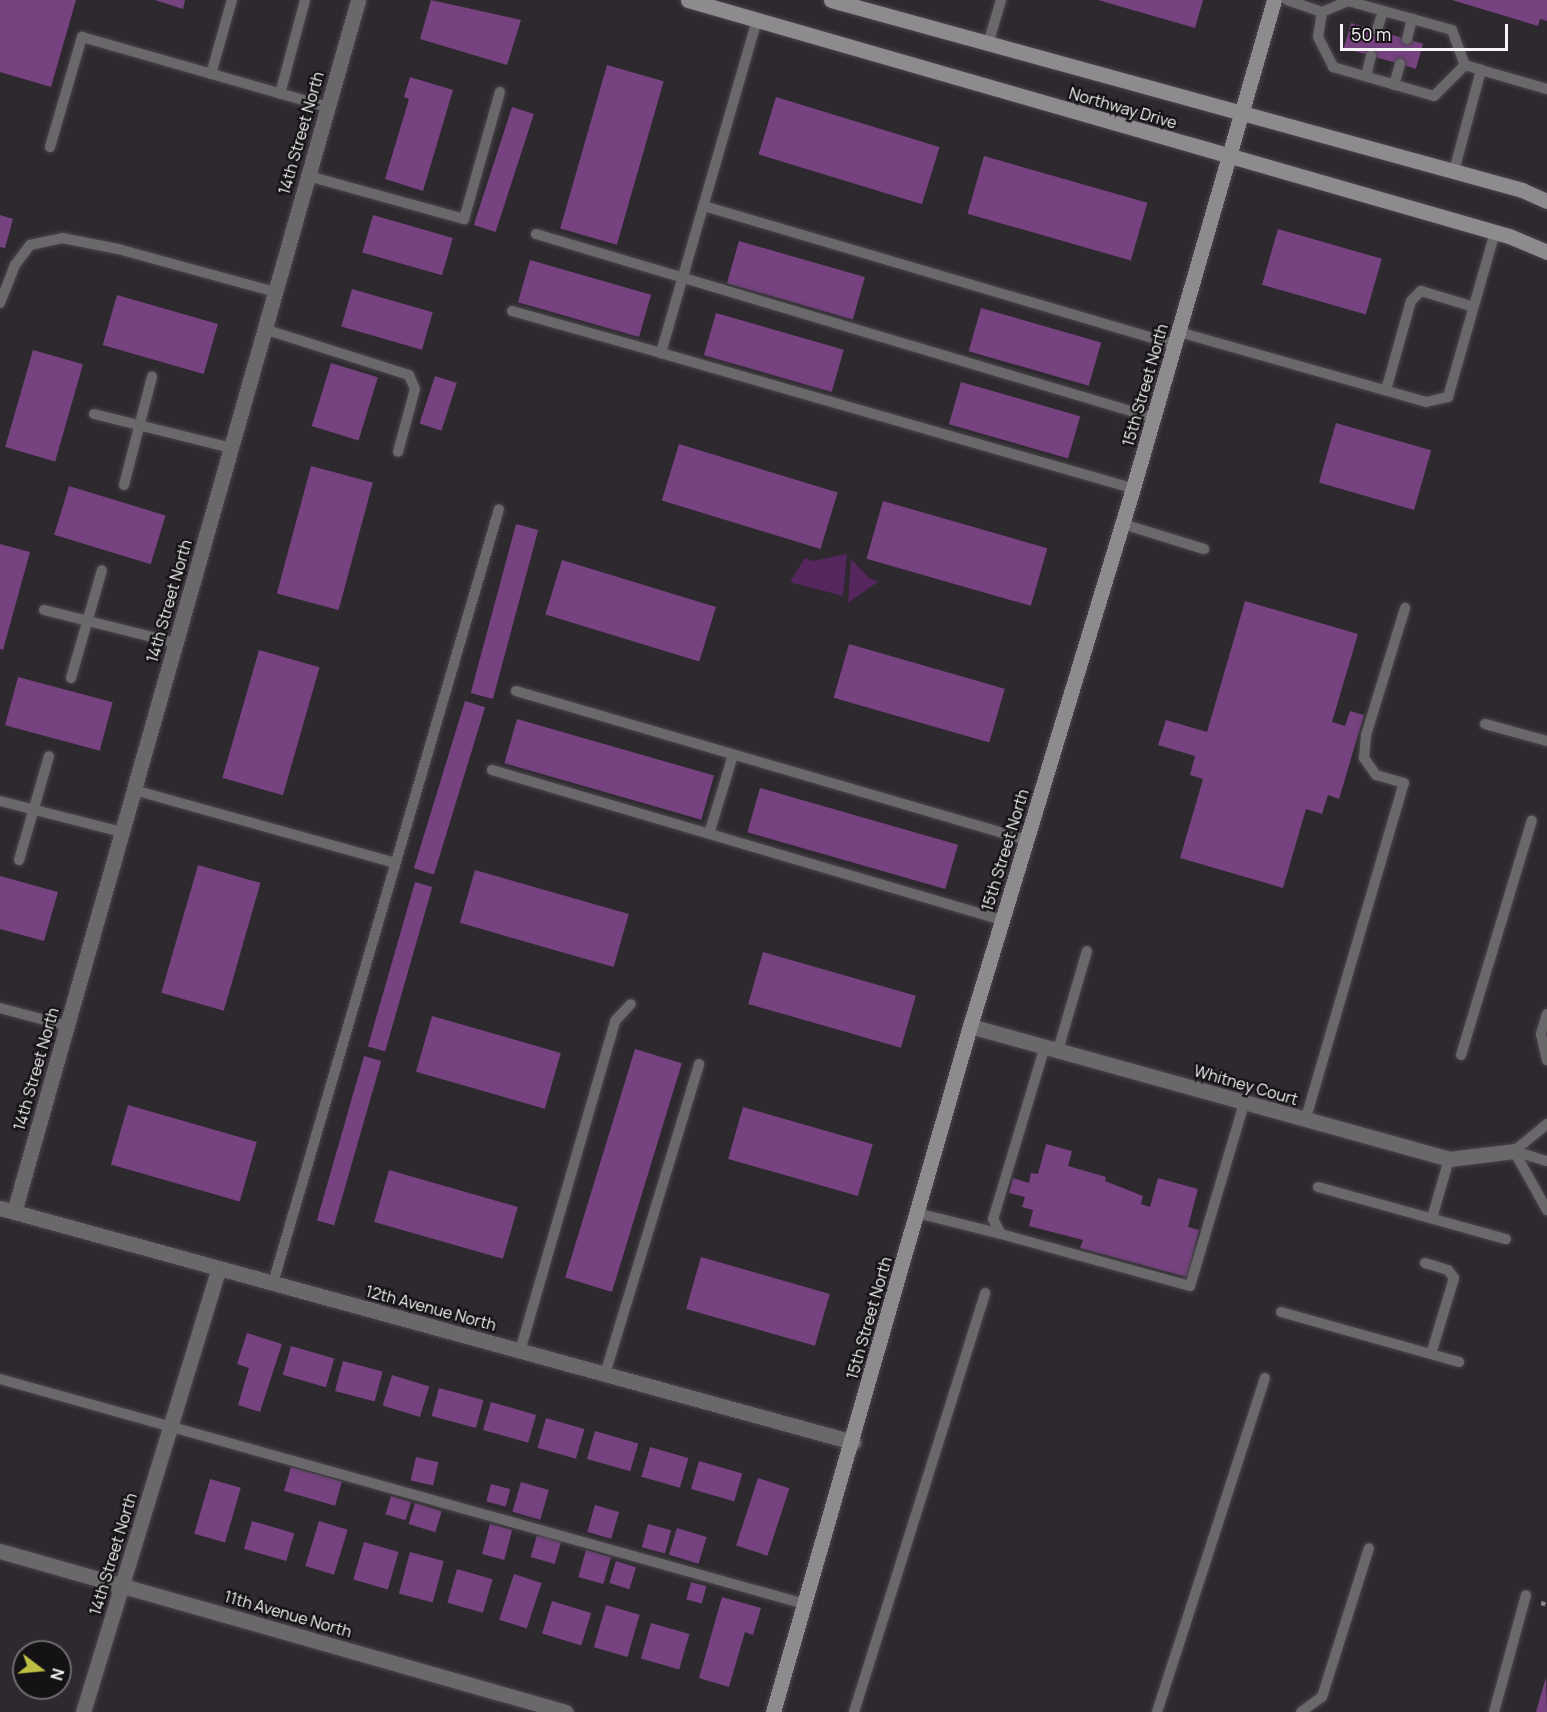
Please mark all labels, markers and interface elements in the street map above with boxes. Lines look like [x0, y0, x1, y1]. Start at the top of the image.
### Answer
scale bar [1343, 12, 1511, 50]
text: 50 m [1351, 22, 1391, 46]
street label: 14th Street North [274, 69, 328, 197]
street label: Northway Drive [1067, 83, 1179, 133]
street label: 15th Street North [1118, 321, 1172, 449]
street label: 14th Street North [142, 537, 196, 665]
street label: 15th Street North [977, 787, 1033, 913]
street label: 14th Street North [9, 1005, 63, 1133]
street label: Whitney Court [1192, 1061, 1300, 1109]
street label: 15th Street North [842, 1254, 896, 1382]
street label: 12th Avenue North [364, 1281, 498, 1335]
street label: 14th Street North [85, 1490, 141, 1618]
street label: 11th Avenue North [222, 1587, 354, 1641]
north arrow [12, 1640, 72, 1700]
text: N [45, 1666, 70, 1683]

